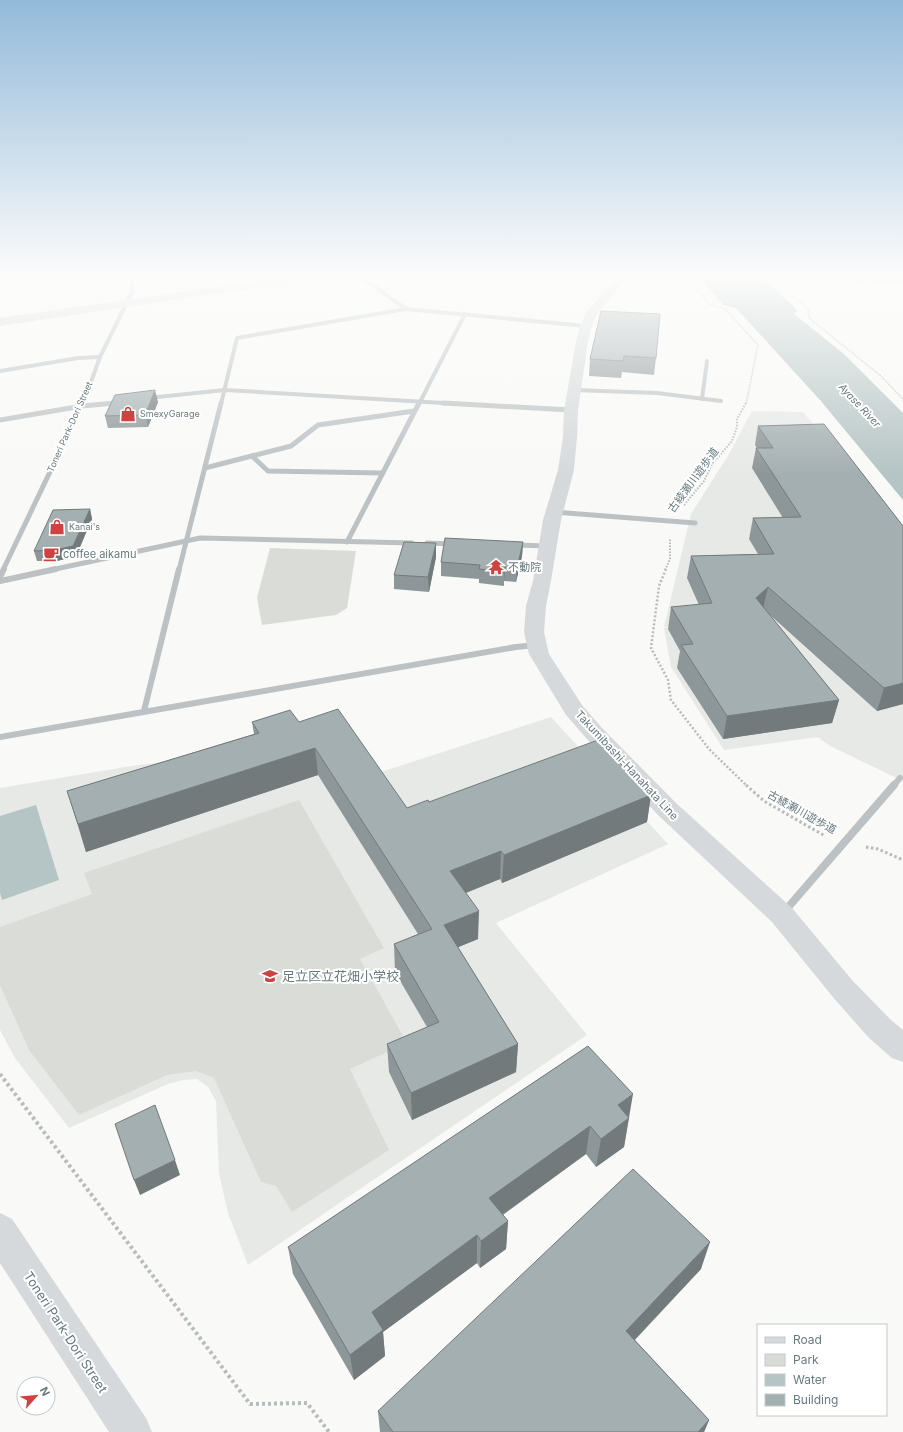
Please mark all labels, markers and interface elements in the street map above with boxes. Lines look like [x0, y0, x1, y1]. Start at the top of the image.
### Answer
street label: Toneri Park-Dori Street [45, 380, 94, 474]
water label: Ayase River [836, 380, 883, 430]
shop icon: SmexyGarage [119, 405, 137, 423]
place label: SmexyGarage [140, 408, 200, 419]
street label: 古綾瀬川遊歩道 [665, 445, 721, 515]
shop icon: Kanai's [48, 518, 66, 536]
place label: Kanai's [69, 521, 100, 532]
cafe icon: coffee aikamu [42, 545, 60, 563]
place label: coffee aikamu [63, 547, 136, 561]
temple icon: 不動院 [487, 558, 505, 576]
place label: 不動院 [508, 560, 541, 574]
street label: Takumibashi-Hanahata Line [573, 707, 681, 823]
street label: 古綾瀬川遊歩道 [765, 787, 839, 837]
school or university icon: 足立区立花畑小学校 [261, 967, 279, 985]
place label: 足立区立花畑小学校 [282, 968, 399, 984]
street label: Toneri Park-Dori Street [21, 1268, 111, 1396]
legend [757, 1324, 887, 1416]
text: Road [793, 1332, 822, 1347]
text: Park [793, 1352, 819, 1367]
text: Water [793, 1372, 827, 1387]
north arrow [16, 1376, 56, 1416]
text: N [37, 1385, 53, 1398]
text: Building [793, 1392, 838, 1407]

